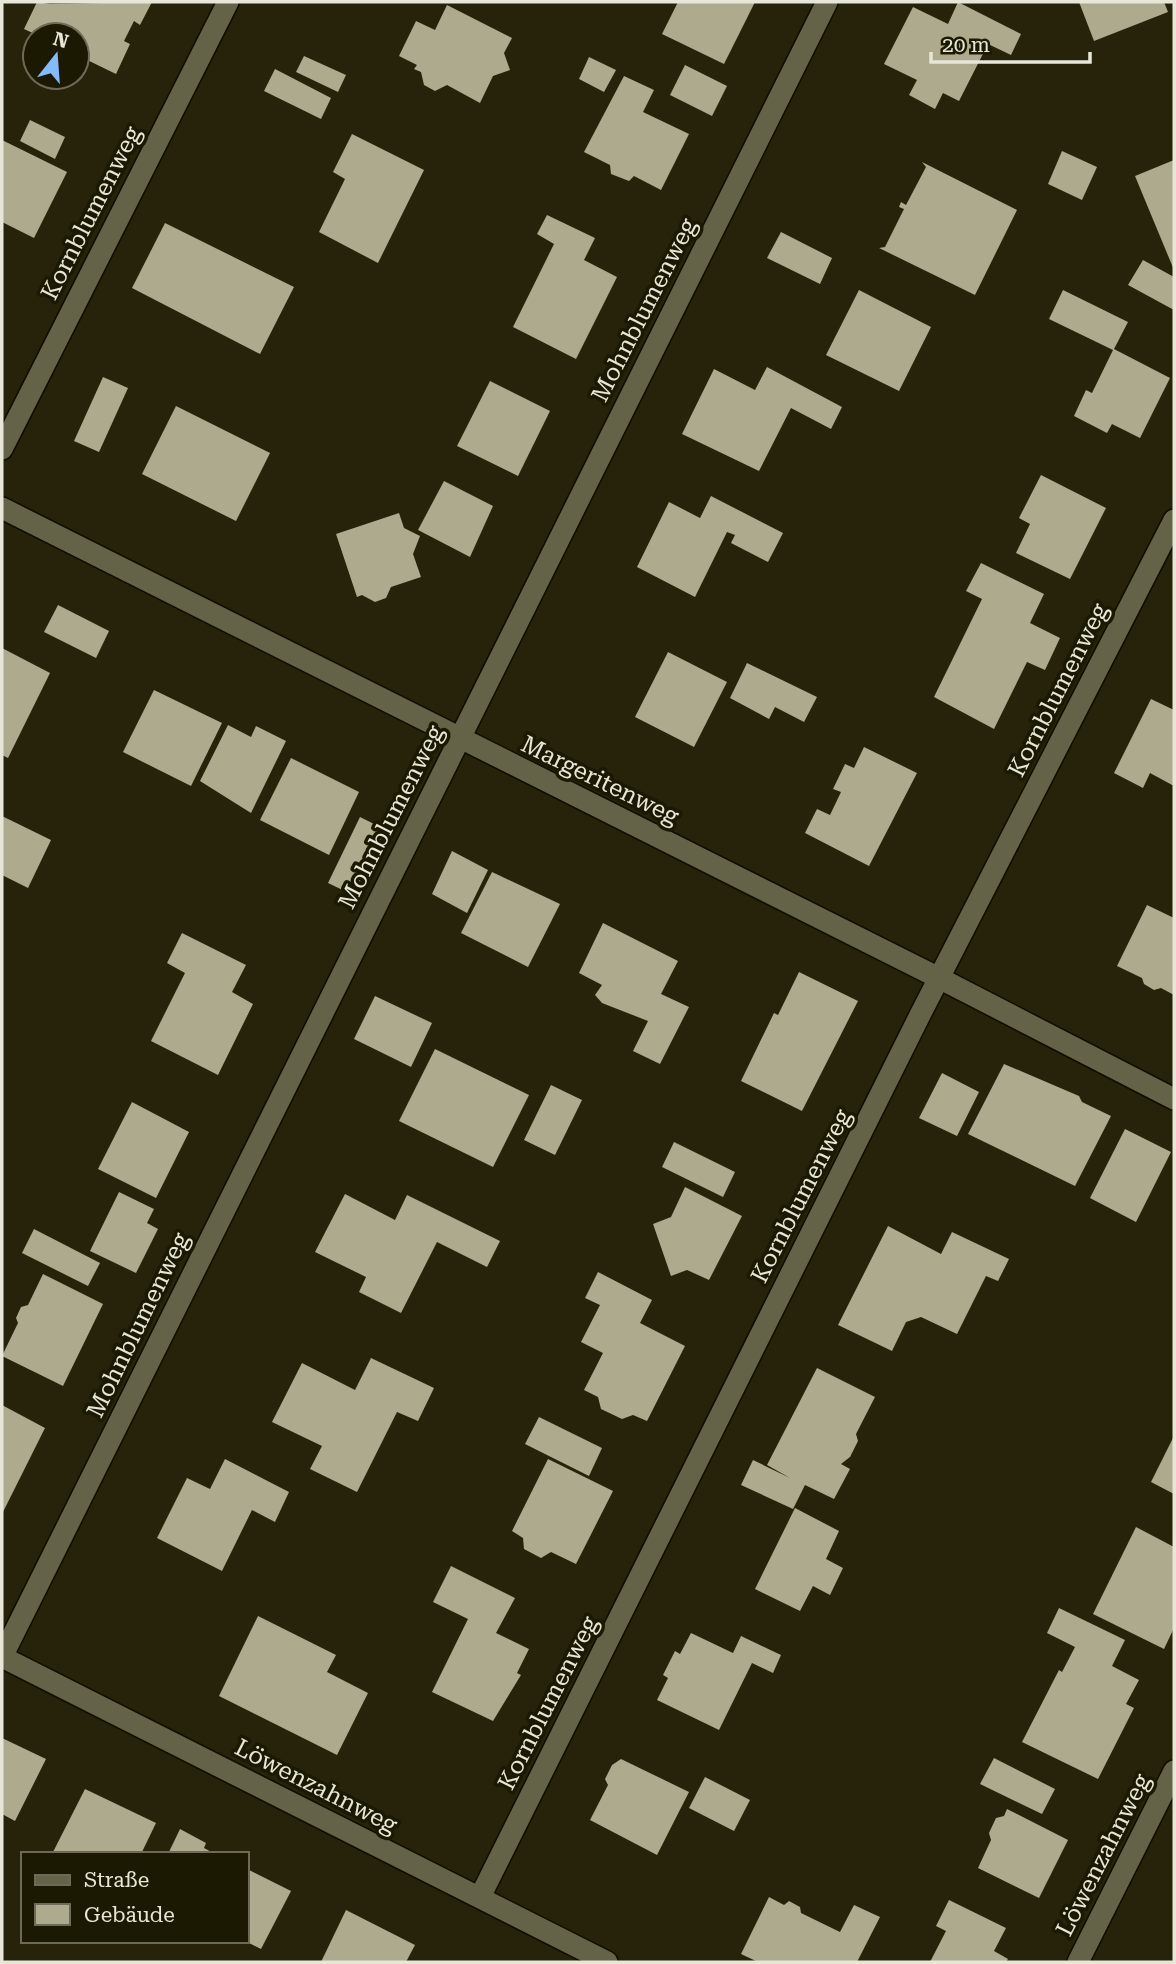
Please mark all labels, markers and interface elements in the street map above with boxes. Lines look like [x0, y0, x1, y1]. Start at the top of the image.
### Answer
north arrow [21, 21, 91, 91]
scale bar [931, 21, 1090, 65]
text: N [50, 27, 72, 53]
text: 20 m [942, 33, 990, 57]
street label: Kornblumenweg [35, 121, 147, 304]
street label: Mohnblumenweg [586, 213, 703, 406]
street label: Kornblumenweg [1002, 598, 1114, 781]
street label: Mohnblumenweg [333, 720, 450, 913]
street label: Margeritenweg [517, 730, 684, 830]
street label: Kornblumenweg [745, 1104, 857, 1287]
street label: Mohnblumenweg [81, 1228, 195, 1422]
street label: Kornblumenweg [492, 1611, 604, 1794]
street label: Löwenzahnweg [230, 1733, 402, 1839]
street label: Löwenzahnweg [1050, 1769, 1156, 1941]
legend [21, 1852, 248, 1943]
text: Straße [84, 1868, 149, 1892]
text: Gebäude [84, 1903, 175, 1927]

